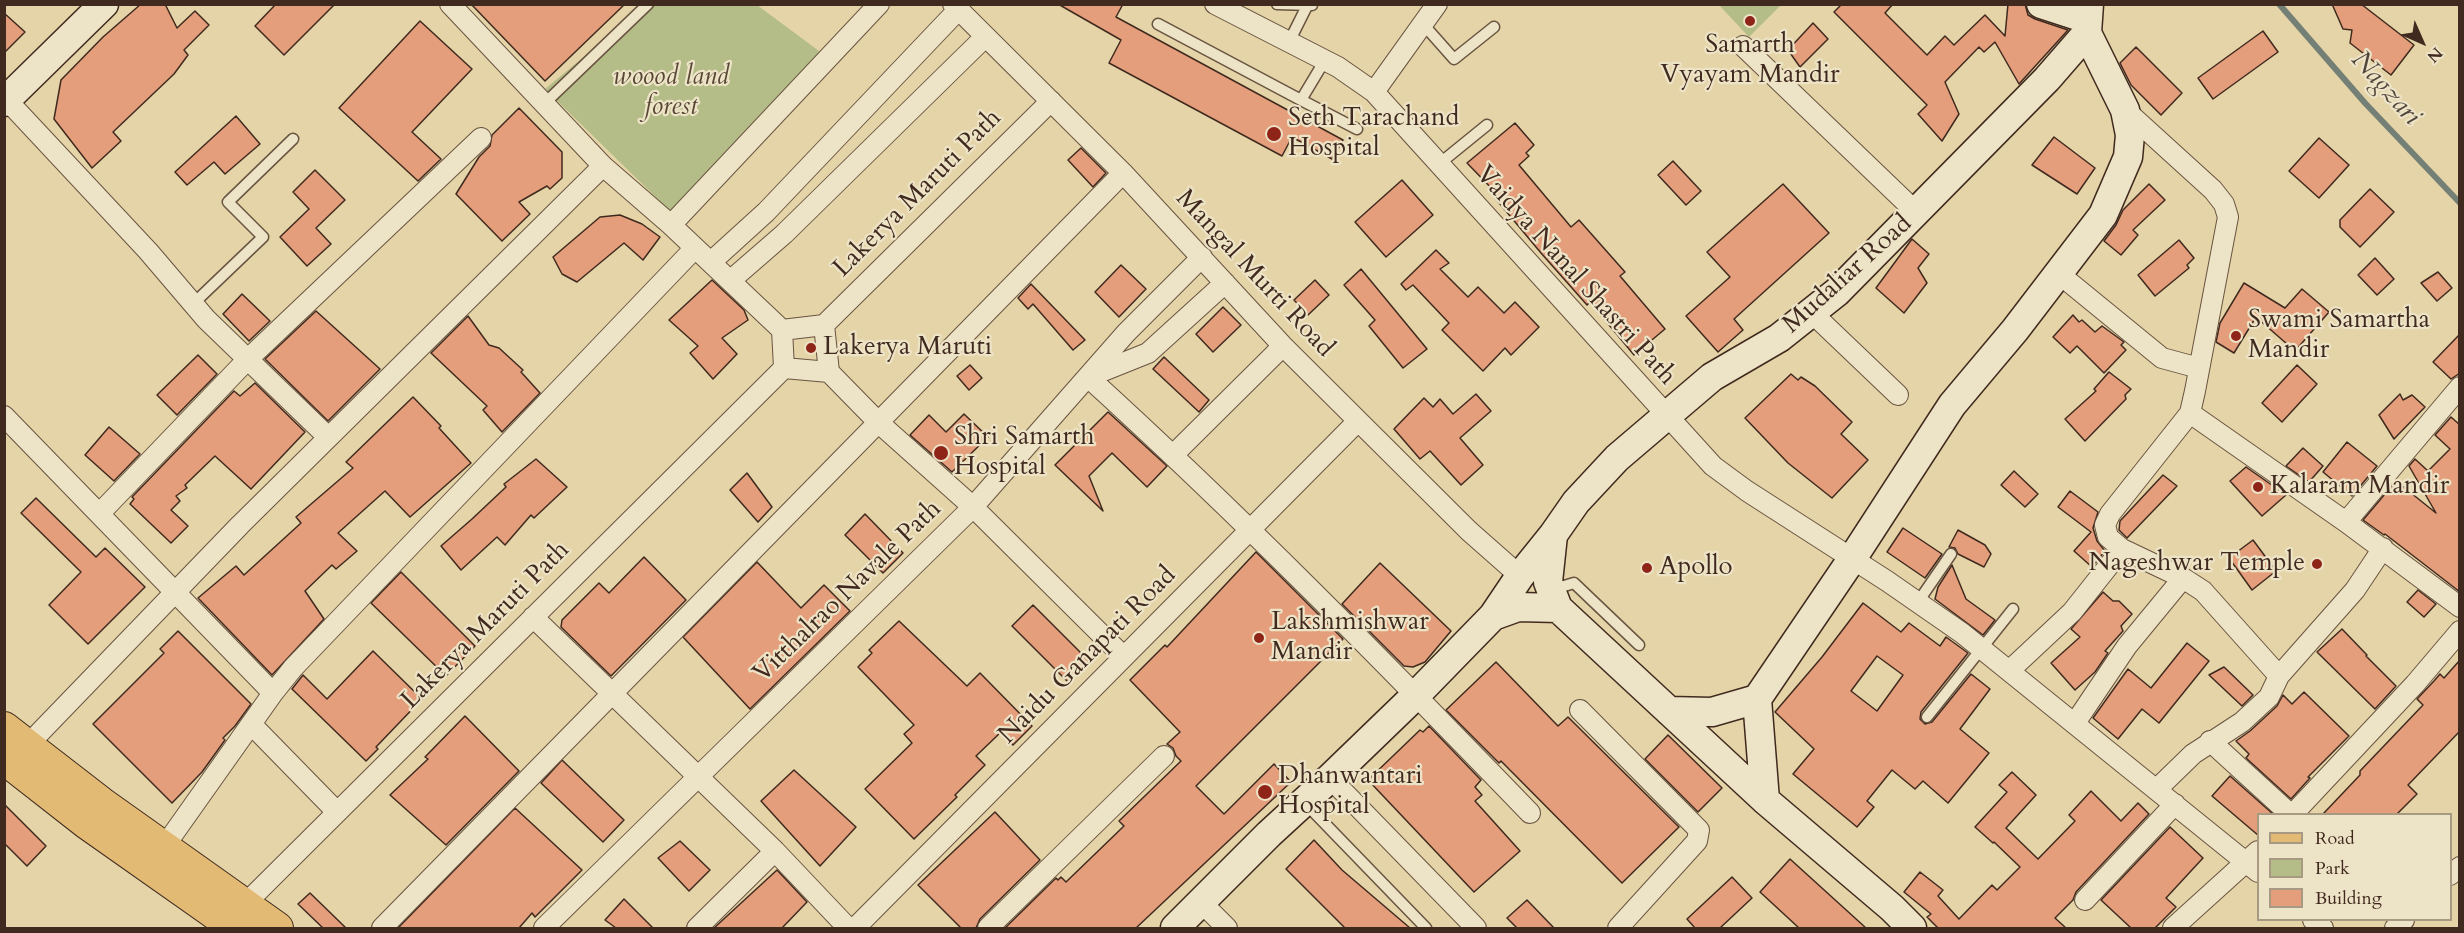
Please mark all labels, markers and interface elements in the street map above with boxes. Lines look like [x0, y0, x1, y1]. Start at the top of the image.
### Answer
north arrow [2392, 12, 2452, 72]
marker: Samarth Vyayam Mandir [1743, 14, 1757, 28]
place label: Samarth Vyayam Mandir [1660, 30, 1840, 92]
text: N [2422, 42, 2447, 67]
water label: Nagzari [2343, 45, 2427, 133]
park label: woood land forest [613, 62, 729, 124]
street label: Lakerya Maruti Path [827, 103, 1009, 285]
place label: Seth Tarachand Hospital [1288, 103, 1459, 164]
marker: Seth Tarachand Hospital [1265, 125, 1283, 143]
street label: Vaidya Nanal Shastri Path [1468, 160, 1682, 392]
street label: Mangal Murti Road [1168, 184, 1340, 364]
street label: Mudaliar Road [1777, 209, 1919, 341]
place label: Swami Samartha Mandir [2248, 305, 2430, 366]
marker: Swami Samartha Mandir [2229, 329, 2243, 343]
place label: Lakerya Maruti [823, 332, 992, 364]
marker: Lakerya Maruti [804, 341, 818, 355]
place label: Shri Samarth Hospital [954, 422, 1095, 484]
marker: Shri Samarth Hospital [932, 444, 950, 462]
place label: Kalaram Mandir [2270, 471, 2449, 503]
marker: Kalaram Mandir [2251, 480, 2265, 494]
street label: Vitthalrao Navale Path [748, 494, 948, 690]
street label: Lakerya Maruti Path [395, 535, 577, 717]
place label: Nageshwar Temple [2089, 548, 2305, 580]
place label: Apollo [1659, 552, 1733, 584]
marker: Nageshwar Temple [2310, 557, 2324, 571]
street label: Naidu Ganapati Road [993, 561, 1183, 751]
marker: Apollo [1640, 561, 1654, 575]
place label: Lakshmishwar Mandir [1271, 607, 1429, 668]
marker: Lakshmishwar Mandir [1252, 631, 1266, 645]
place label: Dhanwantari Hospital [1278, 761, 1423, 822]
marker: Dhanwantari Hospital [1256, 783, 1274, 801]
legend [2257, 813, 2452, 921]
text: Road [2315, 826, 2355, 851]
text: Park [2315, 856, 2350, 881]
text: Building [2315, 886, 2382, 911]

